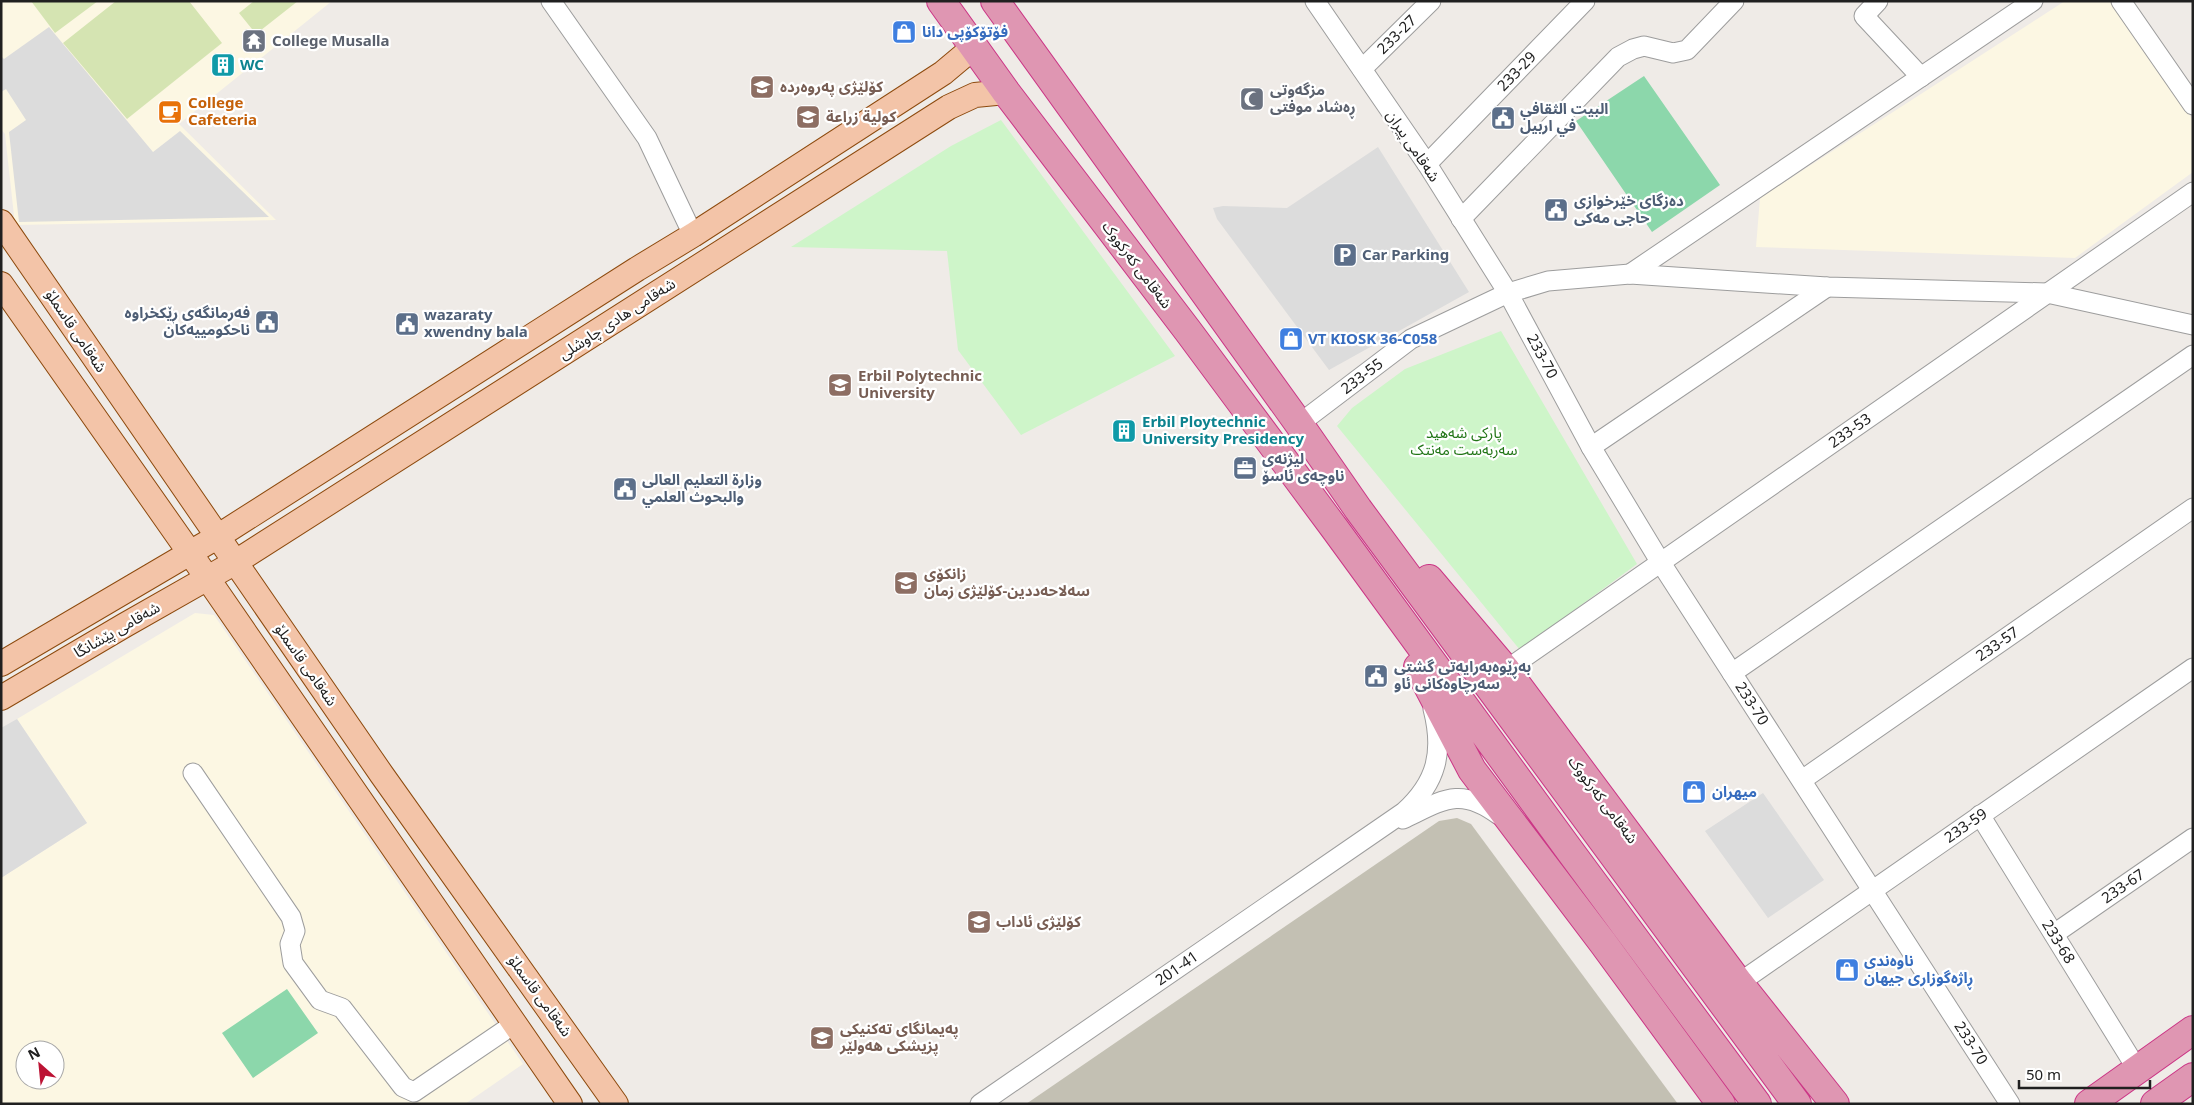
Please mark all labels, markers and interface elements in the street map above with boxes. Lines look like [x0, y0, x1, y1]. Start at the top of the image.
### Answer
street label: 233-27 [1372, 10, 1420, 58]
shop icon: فۆتۆکۆپی دانا [891, 19, 917, 45]
place label: فۆتۆکۆپی دانا [922, 21, 1008, 42]
temple icon: College Musalla [241, 28, 267, 54]
place label: College Musalla [272, 30, 390, 50]
street label: 233-29 [1492, 47, 1540, 95]
building icon: WC [210, 52, 236, 78]
place label: WC [240, 54, 264, 74]
school or university icon: کۆلێژی پەروەردە [749, 74, 775, 100]
place label: کۆلێژی پەروەردە [780, 76, 883, 97]
place label: مزگەوتی ڕەشاد موفتی [1270, 79, 1356, 119]
mosque icon: مزگەوتی ڕەشاد موفتی [1239, 86, 1265, 112]
place label: College Cafeteria [188, 92, 257, 129]
place label: البيت الثقافي في اربيل [1520, 98, 1608, 137]
cafe icon: College Cafeteria [157, 99, 183, 125]
school or university icon: كولية زراعة [795, 104, 821, 130]
public building icon: البيت الثقافي في اربيل [1490, 105, 1516, 131]
place label: كولية زراعة [826, 106, 896, 126]
street label: شەقامی پیران [1382, 106, 1445, 186]
place label: دەزگای خێرخوازی حاجی مەکی [1574, 190, 1684, 227]
public building icon: دەزگای خێرخوازی حاجی مەکی [1543, 197, 1569, 223]
street label: شەقامی کەرکووک [1098, 217, 1177, 312]
parking icon: Car Parking [1332, 242, 1358, 268]
place label: Car Parking [1362, 244, 1449, 264]
street label: شەقامی هادی چاوشلی [554, 273, 680, 364]
street label: شەقامی قاسملۆ [42, 285, 112, 376]
place label: فەرمانگەی ڕێکخراوە ناحکومییەکان [125, 302, 250, 339]
place label: wazaraty xwendny bala [424, 304, 528, 341]
public building icon: فەرمانگەی ڕێکخراوە ناحکومییەکان [254, 309, 280, 335]
public building icon: wazaraty xwendny bala [394, 311, 420, 337]
shop icon: VT KIOSK 36-C058 [1278, 326, 1304, 352]
place label: VT KIOSK 36-C058 [1308, 328, 1438, 348]
street label: 233-70 [1523, 330, 1563, 382]
street label: 233-55 [1336, 353, 1386, 398]
place label: Erbil Polytechnic University [858, 365, 982, 402]
school or university icon: Erbil Polytechnic University [827, 372, 853, 398]
street label: 233-53 [1824, 408, 1875, 452]
place label: Erbil Ploytechnic University Presidency [1142, 411, 1304, 448]
building icon: Erbil Ploytechnic University Presidency [1111, 418, 1137, 444]
park label: پارکی شەهید سەربەست مەنتک [1411, 422, 1518, 459]
place label: لیژنەی ناوچەی ئاسۆ [1262, 448, 1345, 486]
office icon: لیژنەی ناوچەی ئاسۆ [1232, 455, 1258, 481]
place label: وزارة التعليم العالى والبحوث العلمي [642, 469, 762, 508]
public building icon: وزارة التعليم العالى والبحوث العلمي [612, 476, 638, 502]
place label: زانکۆی سەلاحەددین-کۆلێژی زمان [924, 563, 1090, 600]
school or university icon: زانکۆی سەلاحەددین-کۆلێژی زمان [893, 570, 919, 596]
street label: شەقامی پێشانگا [70, 596, 164, 663]
street label: شەقامی قاسملۆ [271, 619, 343, 710]
street label: 233-57 [1971, 621, 2022, 665]
place label: بەڕێوەبەرایەتی گشتی سەرچاوەکانی ئاو [1394, 656, 1531, 694]
public building icon: بەڕێوەبەرایەتی گشتی سەرچاوەکانی ئاو [1363, 663, 1389, 689]
street label: 233-70 [1731, 678, 1774, 729]
street label: شەقامی کەرکووک [1564, 752, 1643, 847]
shop icon: میهران [1681, 779, 1707, 805]
place label: میهران [1712, 781, 1757, 801]
street label: 233-59 [1940, 803, 1991, 847]
street label: 233-67 [2097, 864, 2148, 907]
school or university icon: کۆلێژی ئاداب [966, 909, 992, 935]
place label: کۆلێژی ئاداب [996, 911, 1081, 931]
street label: 233-68 [2038, 916, 2080, 967]
street label: 201-41 [1151, 946, 1202, 989]
place label: ناوەندی ڕاژەگوزاری جیهان [1864, 950, 1973, 990]
street label: شەقامی قاسملۆ [504, 951, 577, 1040]
shop icon: ناوەندی ڕاژەگوزاری جیهان [1834, 957, 1860, 983]
street label: 233-70 [1950, 1017, 1993, 1068]
place label: پەیمانگای تەکنیکی پزیشکی هەولێر [839, 1018, 959, 1056]
school or university icon: پەیمانگای تەکنیکی پزیشکی هەولێر [809, 1025, 835, 1051]
north arrow [15, 1040, 65, 1090]
text: N [24, 1042, 43, 1064]
scale bar [2019, 1058, 2150, 1090]
text: 50 m [2026, 1064, 2061, 1084]

